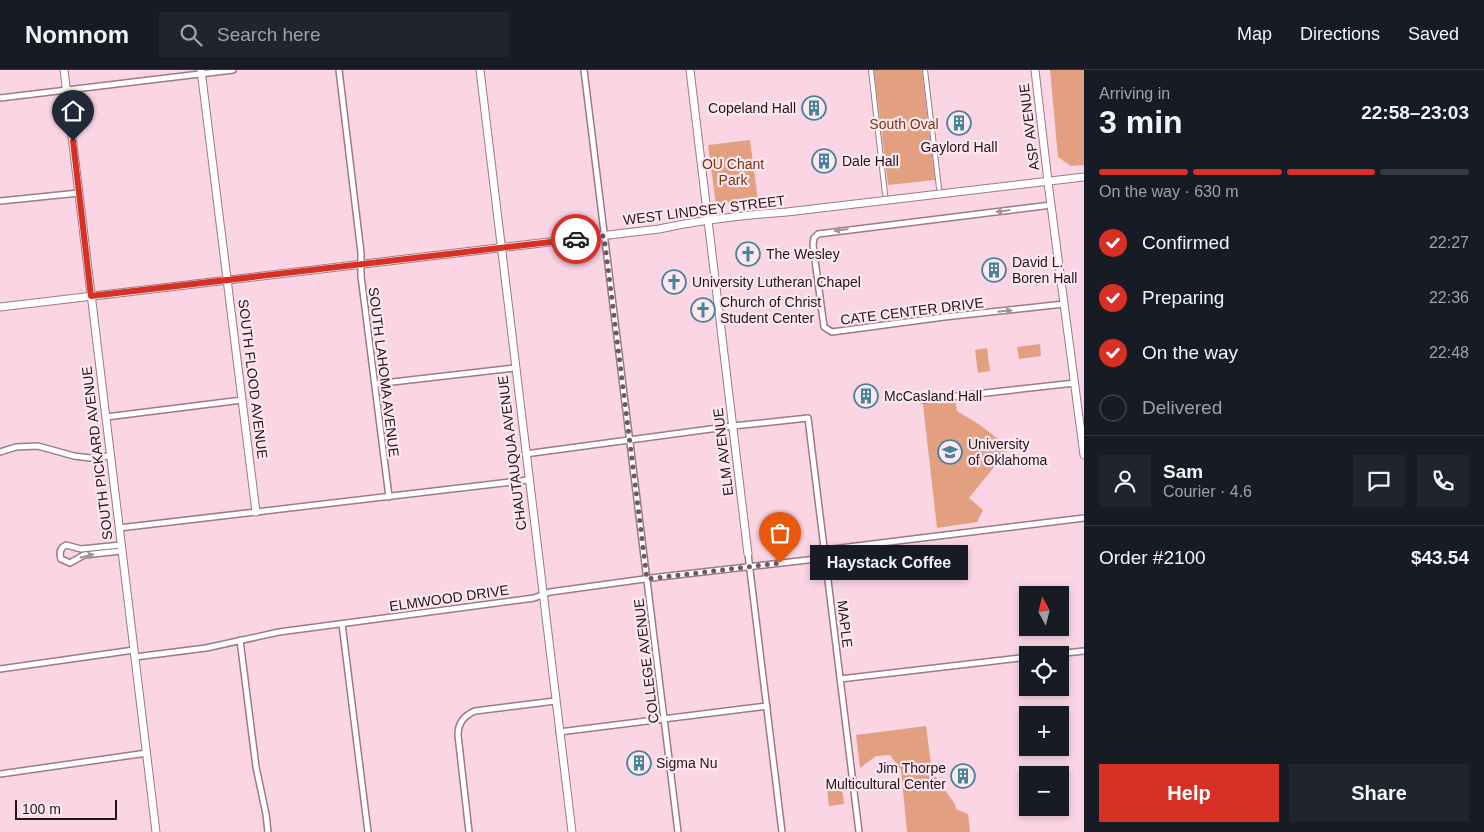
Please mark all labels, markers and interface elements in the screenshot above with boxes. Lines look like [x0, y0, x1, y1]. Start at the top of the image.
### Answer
search box [159, 12, 509, 57]
text: Nomnom [25, 21, 129, 48]
icon: search [177, 21, 205, 49]
text: Search here [217, 24, 321, 45]
text: Map [1237, 24, 1272, 44]
text: Directions [1300, 24, 1380, 44]
text: Saved [1408, 24, 1459, 44]
street label: ASP AVENUE [1016, 83, 1042, 171]
text: Arriving in [1099, 85, 1170, 102]
pin [52, 90, 94, 141]
building icon: Copeland Hall [801, 95, 827, 121]
icon: home [59, 97, 87, 125]
place label: Copeland Hall [708, 100, 796, 116]
text: 22:58–23:03 [1361, 102, 1469, 123]
text: 3 min [1099, 104, 1183, 140]
building icon: Gaylord Hall [946, 110, 972, 136]
park label: South Oval [869, 116, 939, 132]
place label: Gaylord Hall [920, 139, 998, 155]
building icon: Dale Hall [811, 148, 837, 174]
place label: Dale Hall [842, 153, 899, 169]
park label: OU Chant Park [702, 156, 764, 188]
text: On the way · 630 m [1099, 183, 1239, 200]
street label: WEST LINDSEY STREET [622, 192, 786, 228]
one-way arrow [994, 207, 1010, 215]
courier [551, 214, 601, 264]
icon: car [562, 225, 590, 253]
one-way arrow [833, 226, 849, 234]
icon: check [1099, 229, 1127, 257]
text: Confirmed [1142, 232, 1230, 253]
text: 22:27 [1429, 234, 1469, 251]
church icon: The Wesley [735, 241, 761, 267]
place label: The Wesley [766, 246, 840, 262]
place label: David L. Boren Hall [1012, 254, 1077, 286]
building icon: David L. Boren Hall [981, 257, 1007, 283]
church icon: University Lutheran Chapel [661, 269, 687, 295]
place label: University Lutheran Chapel [692, 274, 861, 290]
icon: check [1099, 284, 1127, 312]
street label: SOUTH LAHOMA AVENUE [366, 286, 402, 458]
text: Preparing [1142, 287, 1224, 308]
text: 22:36 [1429, 289, 1469, 306]
place label: Church of Christ Student Center [720, 294, 821, 326]
street label: CATE CENTER DRIVE [839, 294, 985, 328]
church icon: Church of Christ Student Center [690, 297, 716, 323]
street label: SOUTH FLOOD AVENUE [235, 298, 271, 460]
one-way arrow [997, 306, 1013, 314]
icon: check [1099, 339, 1127, 367]
text: On the way [1142, 342, 1238, 363]
text: 22:48 [1429, 344, 1469, 361]
street label: SOUTH PICKARD AVENUE [78, 365, 116, 541]
street label: CHAUTAUQUA AVENUE [495, 375, 529, 531]
building icon: McCasland Hall [853, 383, 879, 409]
place label: McCasland Hall [884, 388, 982, 404]
text: Delivered [1142, 397, 1222, 418]
street label: ELM AVENUE [710, 407, 736, 497]
place label: University of Oklahoma [968, 436, 1048, 468]
school or university icon: University of Oklahoma [937, 439, 963, 465]
button: person [1099, 455, 1151, 507]
button: chat [1353, 455, 1405, 507]
button: phone [1417, 455, 1469, 507]
text: Sam [1163, 461, 1203, 482]
text: Courier · 4.6 [1163, 483, 1252, 500]
pin [759, 512, 801, 563]
icon: bag [766, 519, 794, 547]
callout: Haystack Coffee [810, 546, 968, 580]
text: Order #2100 [1099, 547, 1206, 568]
text: $43.54 [1411, 547, 1469, 568]
one-way arrow [79, 552, 95, 560]
text: Haystack Coffee [827, 554, 951, 571]
street label: ELMWOOD DRIVE [388, 582, 510, 614]
north arrow [1019, 586, 1069, 636]
map controls [1019, 586, 1069, 816]
street label: COLLEGE AVENUE [630, 598, 662, 724]
street label: MAPLE [834, 599, 856, 649]
button: locate [1019, 646, 1069, 696]
button: + [1019, 706, 1069, 756]
building icon: Sigma Nu [626, 750, 652, 776]
place label: Sigma Nu [656, 755, 717, 771]
place label: Jim Thorpe Multicultural Center [825, 760, 946, 792]
building icon: Jim Thorpe Multicultural Center [950, 763, 976, 789]
button: Help [1099, 764, 1279, 822]
button: Share [1289, 764, 1469, 822]
button: − [1019, 766, 1069, 816]
scale bar [15, 797, 118, 820]
text: 100 m [22, 801, 61, 817]

